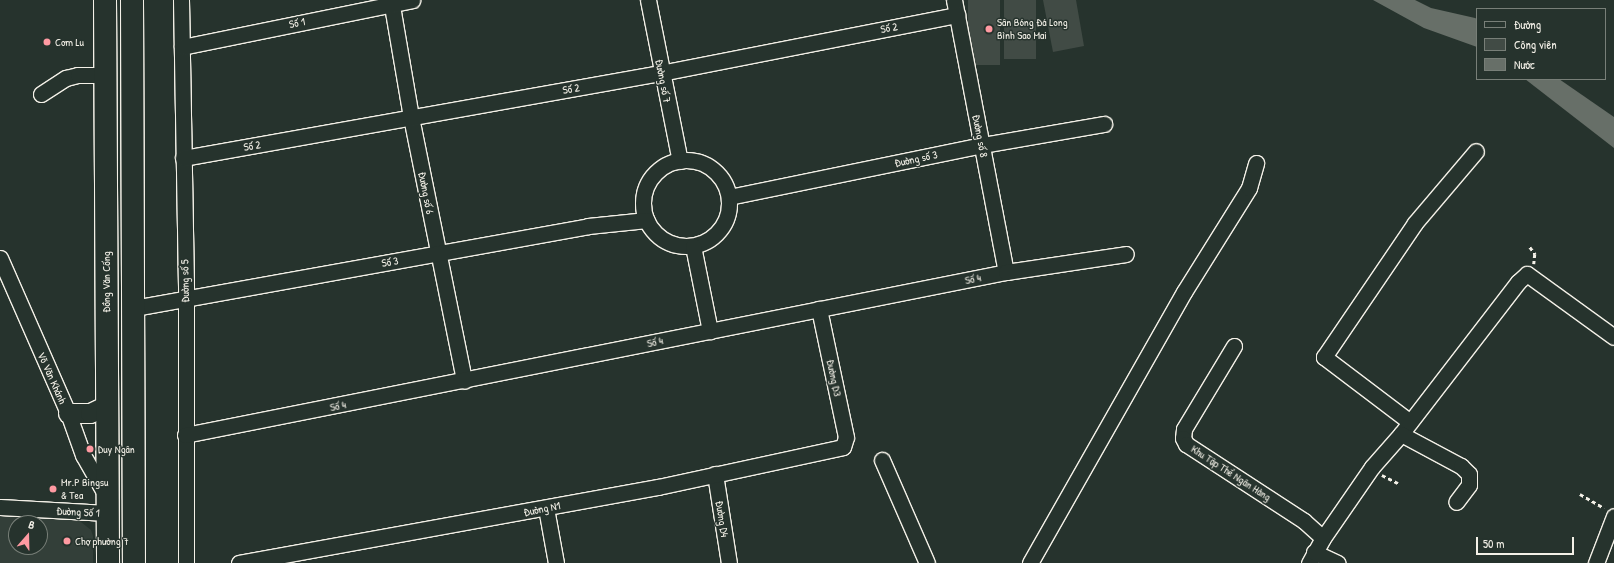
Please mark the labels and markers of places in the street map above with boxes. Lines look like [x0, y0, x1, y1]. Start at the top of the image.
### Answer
place label: Sân Bóng Đá Long Bình Sao Mai [997, 16, 1068, 42]
marker: Sân Bóng Đá Long Bình Sao Mai [984, 24, 994, 34]
place label: Cơm Lu [55, 35, 84, 49]
marker: Cơm Lu [42, 37, 52, 47]
place label: Duy Ngân [98, 442, 135, 456]
marker: Duy Ngân [85, 444, 95, 454]
place label: Mr.P Bingsu & Tea [61, 476, 108, 502]
marker: Mr.P Bingsu & Tea [48, 484, 58, 494]
place label: Chợ phường 7 [75, 534, 129, 548]
marker: Chợ phường 7 [62, 536, 72, 546]

